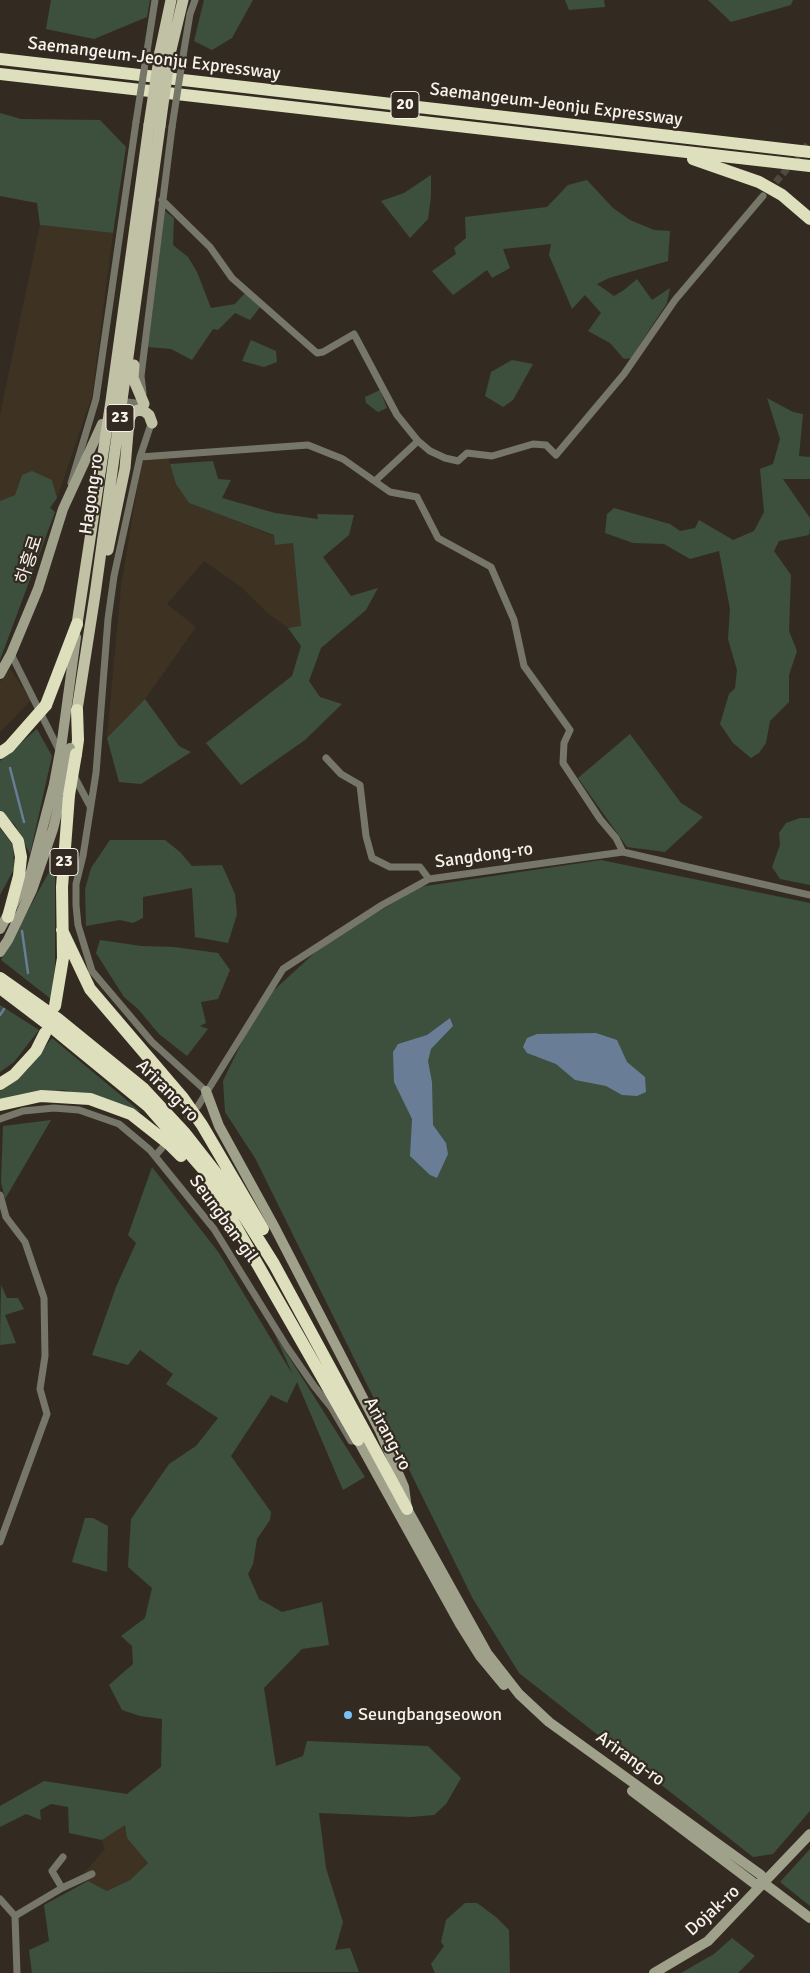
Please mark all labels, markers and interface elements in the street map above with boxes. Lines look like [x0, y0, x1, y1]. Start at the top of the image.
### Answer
street label: Saemangeum-Jeonju Expressway [26, 33, 282, 85]
street label: Saemangeum-Jeonju Expressway [428, 79, 684, 131]
road number: 20 [391, 92, 419, 118]
road number: 23 [106, 404, 134, 432]
street label: Hagong-ro [76, 452, 108, 536]
street label: 하흥로 [12, 533, 48, 587]
street label: Sangdong-ro [434, 838, 534, 874]
road number: 23 [50, 849, 78, 876]
street label: Arirang-ro [131, 1055, 203, 1127]
street label: Seungban-gil [184, 1171, 262, 1267]
street label: Arirang-ro [359, 1394, 415, 1474]
place label: Seungbangseowon [358, 1704, 502, 1726]
marker: Seungbangseowon [342, 1709, 354, 1721]
street label: Arirang-ro [591, 1727, 669, 1791]
street label: Dojak-ro [681, 1881, 745, 1941]

